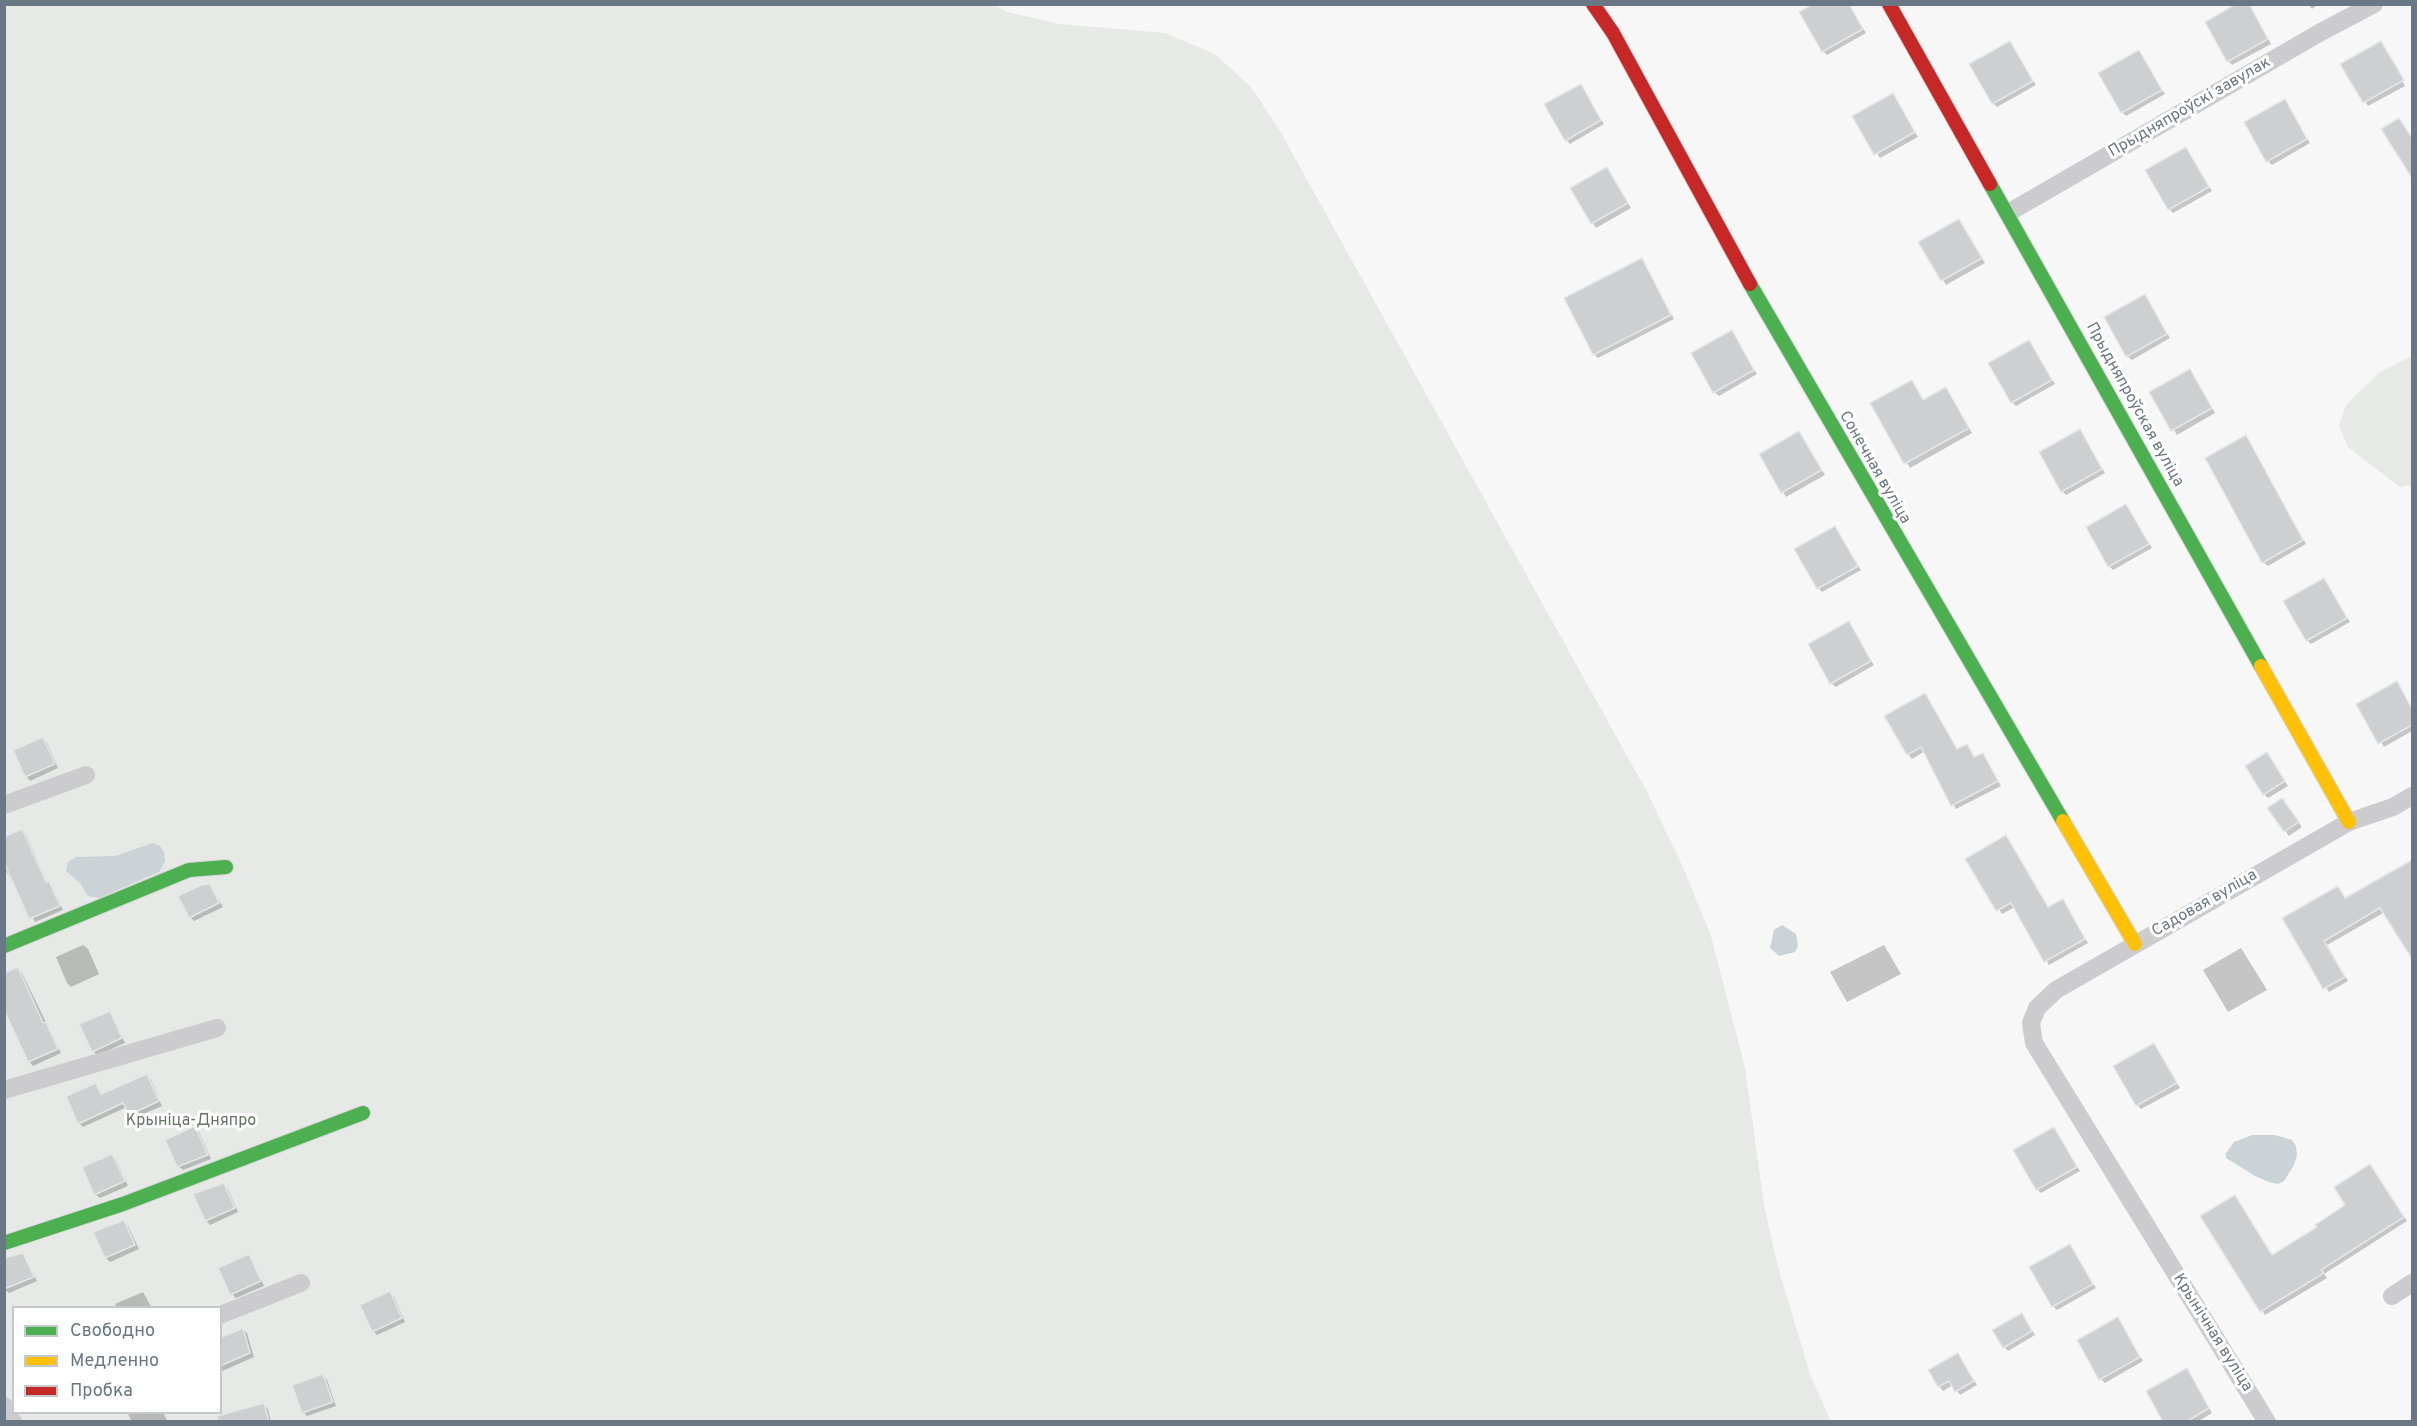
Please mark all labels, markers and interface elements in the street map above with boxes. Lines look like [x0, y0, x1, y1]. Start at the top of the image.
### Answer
street label: Прыдняпроўскі завулак [2106, 54, 2274, 162]
street label: Прыдняпроўская вуліца [2081, 319, 2187, 491]
street label: Сонечная вуліца [1834, 408, 1914, 528]
street label: Садовая вуліца [2149, 866, 2261, 942]
park label: Крыніца-Дняпро [126, 1112, 256, 1132]
street label: Крынічная вуліца [2168, 1270, 2256, 1396]
legend [12, 1306, 222, 1414]
text: Свободно [70, 1320, 155, 1343]
text: Медленно [70, 1350, 159, 1373]
text: Пробка [70, 1380, 133, 1403]

